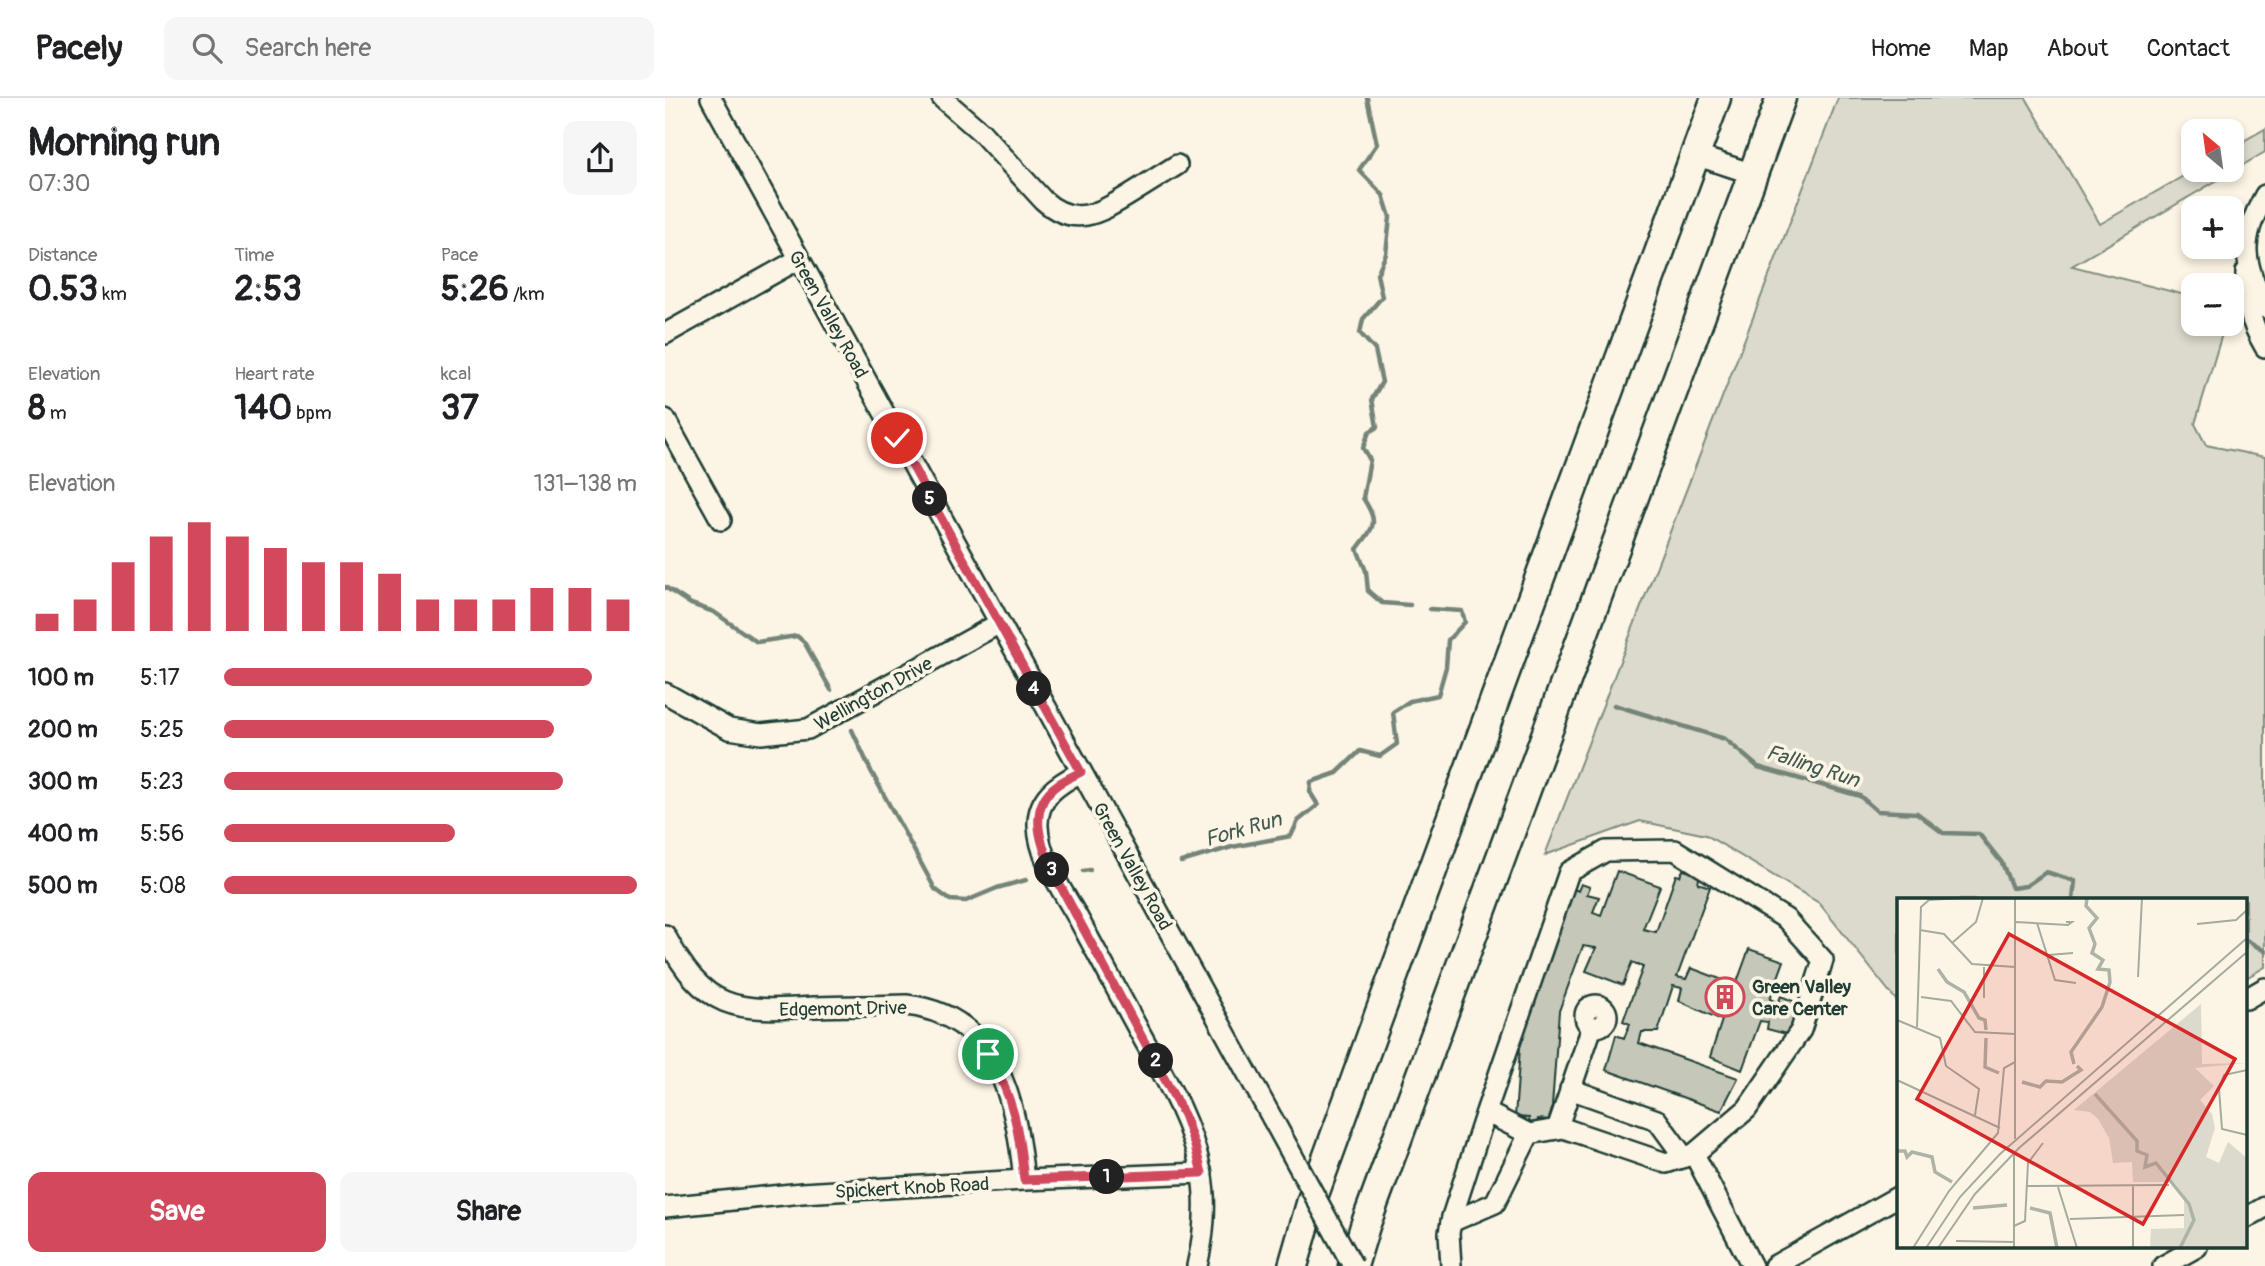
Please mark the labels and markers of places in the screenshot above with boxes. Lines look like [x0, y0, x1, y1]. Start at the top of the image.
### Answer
pin [867, 408, 927, 468]
pin: 5 [912, 482, 947, 516]
pin: 4 [1017, 672, 1051, 706]
pin: 3 [1035, 852, 1069, 888]
place label: Green Valley Care Center [1752, 975, 1852, 1021]
building icon: Green Valley Care Center [1704, 976, 1746, 1018]
pin [958, 1024, 1018, 1084]
pin: 2 [1139, 1044, 1173, 1079]
pin: 1 [1089, 1160, 1125, 1194]

